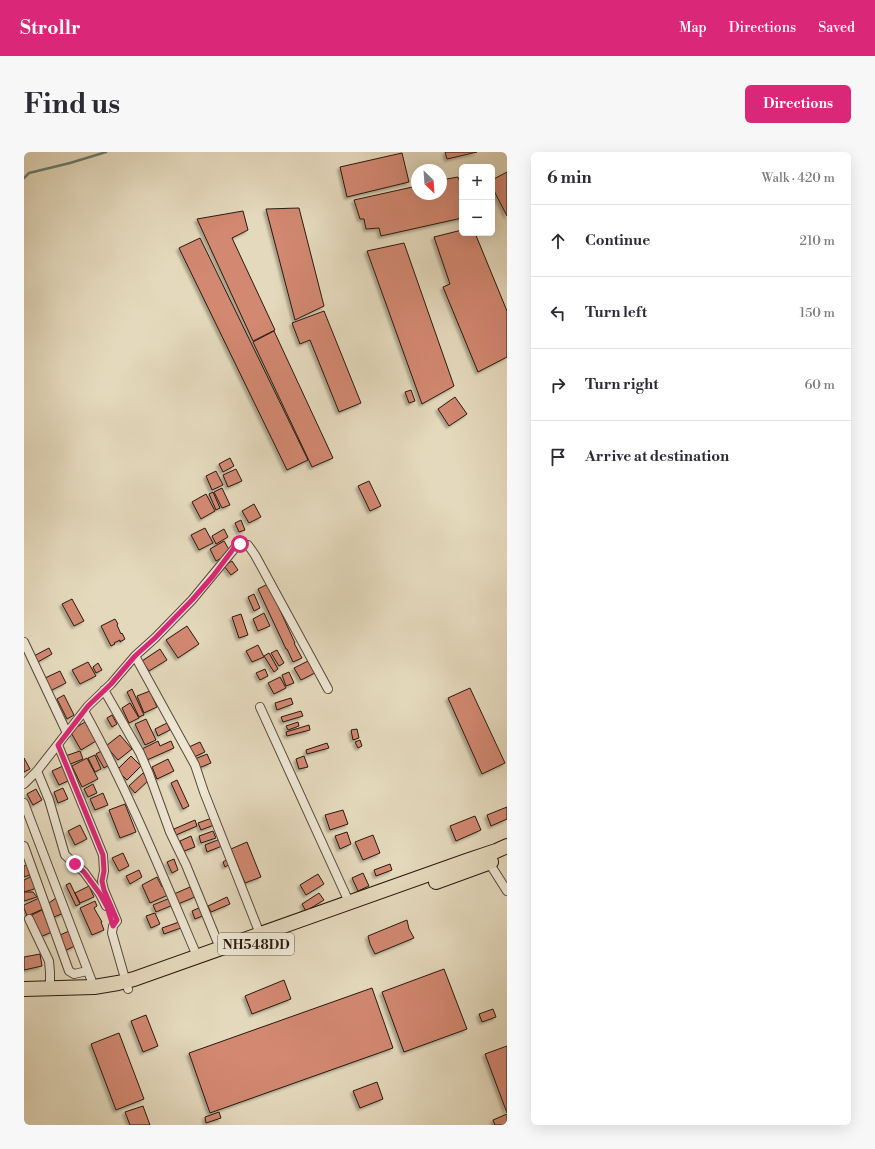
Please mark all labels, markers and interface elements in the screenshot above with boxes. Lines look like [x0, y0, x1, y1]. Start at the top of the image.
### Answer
text: Strollr [20, 16, 81, 40]
text: Map [679, 19, 707, 37]
text: Directions [729, 19, 796, 37]
text: Saved [818, 19, 855, 37]
button: Directions [745, 85, 851, 123]
text: Find us [24, 87, 120, 122]
north arrow [411, 164, 447, 200]
map controls [459, 164, 495, 236]
button: + [459, 164, 495, 200]
text: 6 min [547, 167, 592, 189]
text: Walk · 420 m [761, 170, 835, 186]
button: − [459, 200, 495, 236]
icon: ahead [547, 230, 569, 252]
text: Continue [585, 231, 650, 250]
text: 210 m [800, 233, 835, 249]
icon: left [547, 302, 569, 324]
text: Turn left [585, 303, 647, 322]
text: 150 m [800, 305, 835, 321]
icon: right [547, 374, 569, 396]
text: Turn right [585, 375, 659, 394]
text: 60 m [804, 377, 835, 393]
icon: arrive [547, 446, 569, 468]
text: Arrive at destination [585, 447, 729, 466]
route start [231, 535, 249, 553]
route end [66, 855, 84, 873]
road number: NH548DD [218, 933, 294, 955]

